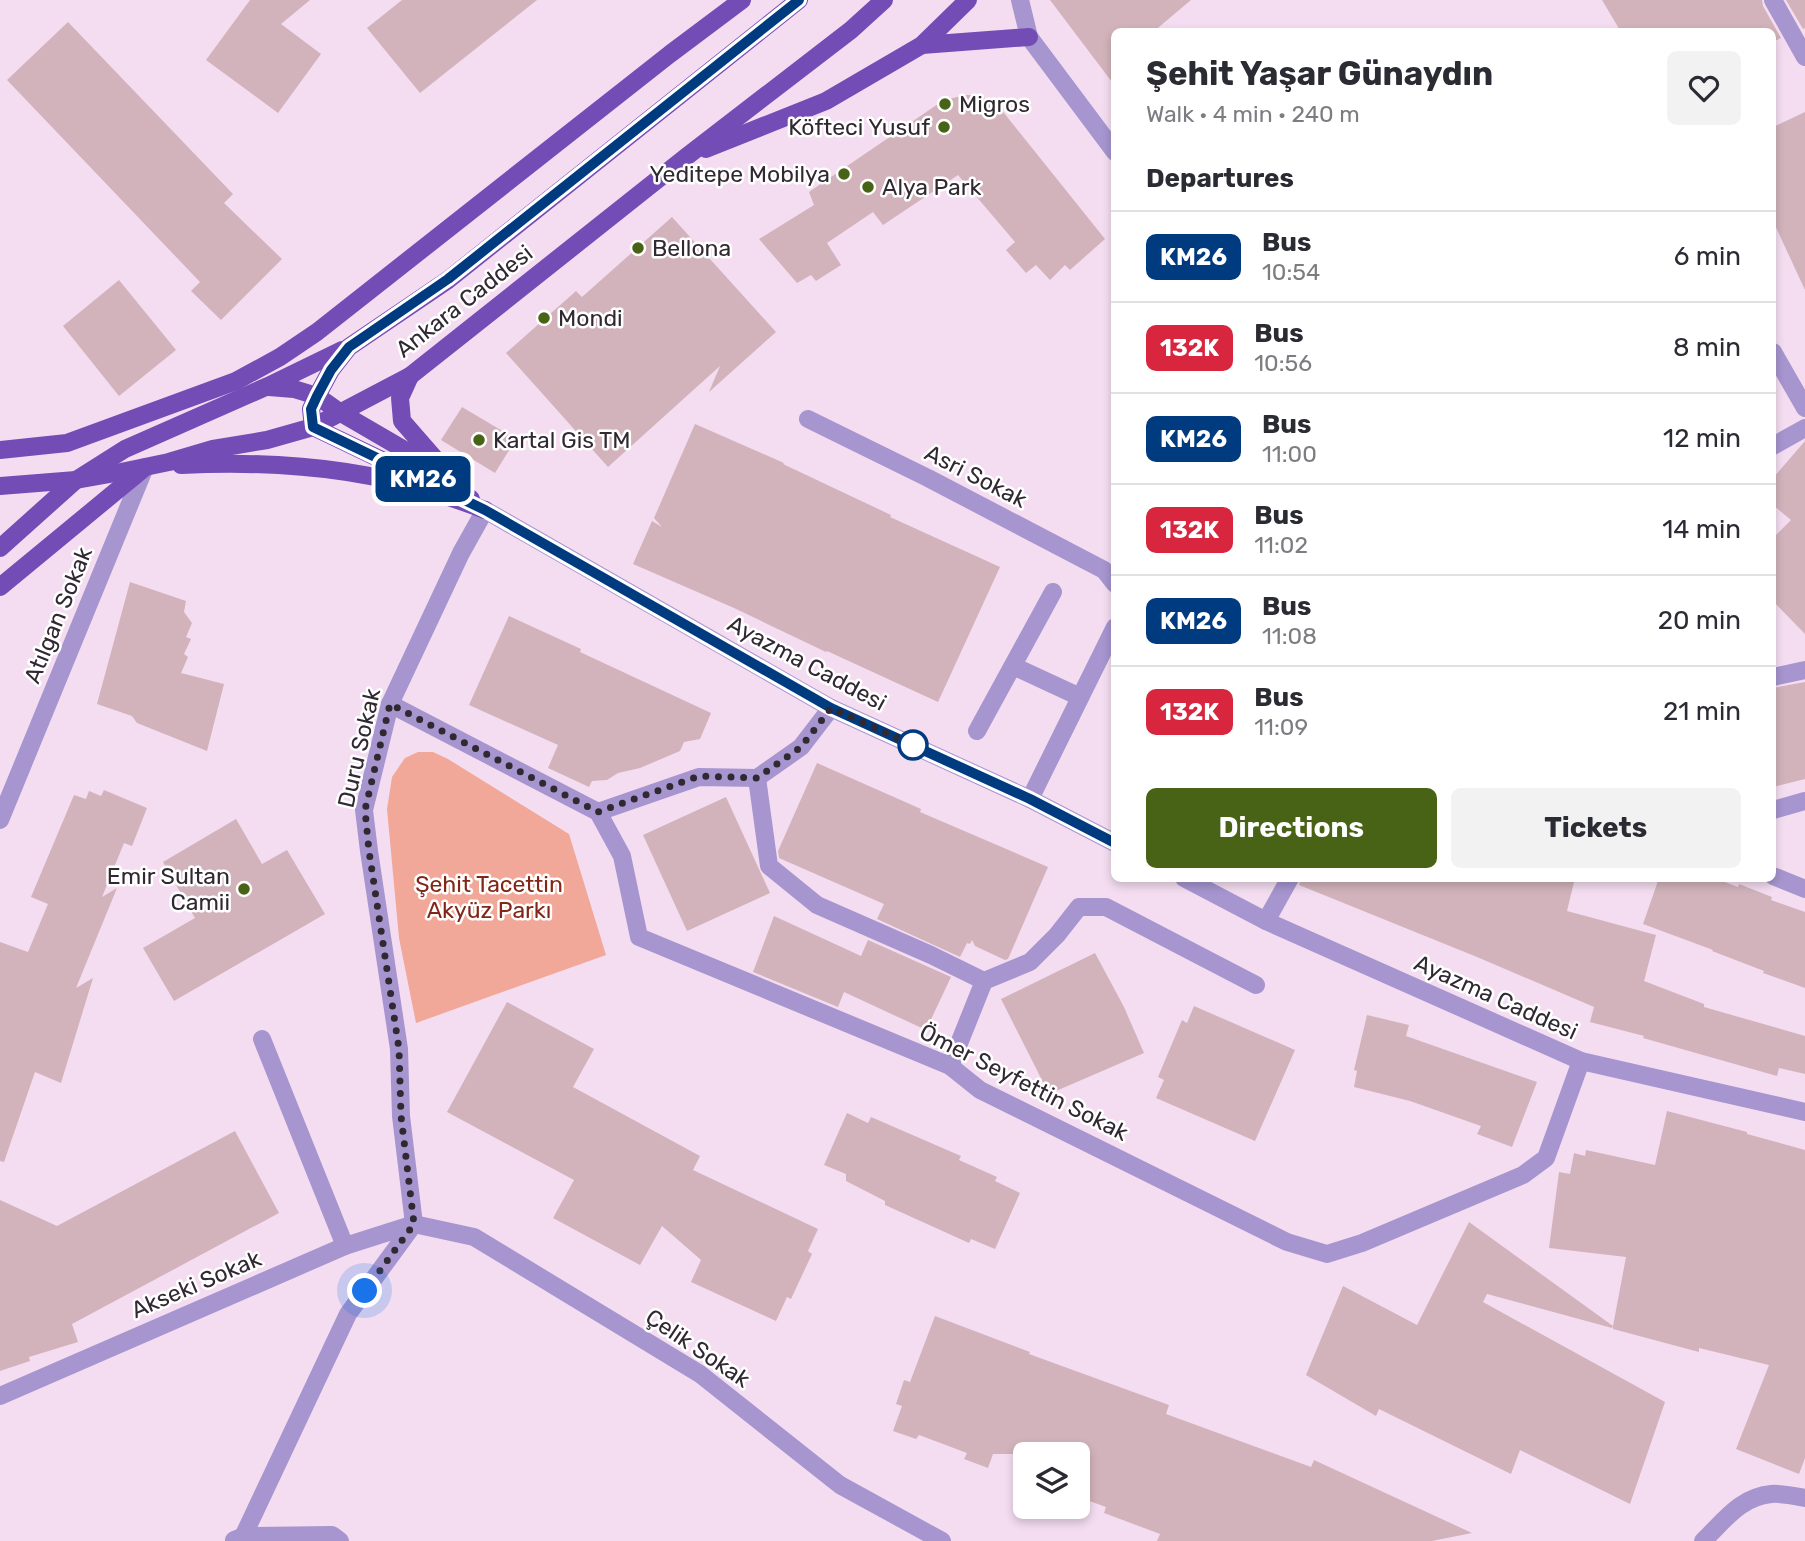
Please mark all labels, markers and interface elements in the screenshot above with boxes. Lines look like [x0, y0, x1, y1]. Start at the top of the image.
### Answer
button: heart [1667, 51, 1741, 125]
text: Şehit Yaşar Günaydın [1146, 54, 1493, 93]
place label: Migros [959, 90, 1030, 118]
marker: Migros [937, 96, 953, 112]
text: Walk · 4 min · 240 m [1146, 100, 1360, 128]
place label: Köfteci Yusuf [788, 113, 930, 141]
marker: Köfteci Yusuf [936, 119, 952, 135]
place label: Yeditepe Mobilya [650, 160, 830, 188]
text: Departures [1146, 163, 1294, 194]
marker: Yeditepe Mobilya [836, 166, 852, 182]
place label: Alya Park [882, 173, 982, 201]
marker: Alya Park [860, 179, 876, 195]
text: Bus [1262, 227, 1311, 258]
place label: Bellona [652, 234, 731, 262]
street label: Ankara Caddesi [390, 239, 538, 363]
marker: Bellona [630, 240, 646, 256]
text: 6 min [1674, 241, 1741, 272]
text: KM26 [1160, 243, 1227, 271]
text: 10:54 [1262, 258, 1320, 286]
place label: Mondi [558, 304, 623, 332]
marker: Mondi [536, 310, 552, 326]
text: Bus [1254, 318, 1304, 349]
text: 8 min [1673, 332, 1741, 363]
text: 132K [1160, 334, 1219, 362]
text: 10:56 [1254, 349, 1312, 377]
text: Bus [1262, 409, 1311, 440]
text: 12 min [1663, 423, 1741, 454]
text: KM26 [1160, 425, 1227, 453]
place label: Kartal Gis TM [493, 426, 631, 454]
marker: Kartal Gis TM [471, 432, 487, 448]
street label: Asri Sokak [920, 438, 1032, 514]
text: 11:00 [1262, 440, 1317, 468]
line badge: KM26 [374, 456, 472, 502]
text: KM26 [389, 465, 457, 493]
text: Bus [1254, 500, 1304, 531]
text: 14 min [1662, 514, 1741, 545]
text: 132K [1160, 516, 1219, 544]
text: 11:02 [1254, 531, 1308, 559]
street label: Atılgan Sokak [18, 543, 98, 687]
text: Bus [1262, 591, 1311, 622]
text: 20 min [1658, 605, 1741, 636]
text: KM26 [1160, 607, 1227, 635]
street label: Ayazma Caddesi [723, 609, 891, 717]
text: 11:08 [1262, 622, 1317, 650]
text: Bus [1254, 682, 1304, 713]
street label: Duru Sokak [332, 685, 386, 810]
text: 21 min [1663, 696, 1741, 727]
text: 132K [1160, 698, 1219, 726]
text: 11:09 [1254, 713, 1308, 741]
unlabelled marker [898, 730, 928, 760]
button: Directions [1146, 788, 1437, 868]
button: Tickets [1451, 788, 1741, 868]
place label: Emir Sultan Camii [107, 862, 230, 916]
park label: Şehit Tacettin Akyüz Parkı [415, 870, 563, 924]
marker: Emir Sultan Camii [236, 881, 252, 897]
street label: Ayazma Caddesi [1410, 948, 1582, 1046]
street label: Ömer Seyfettin Sokak [915, 1017, 1133, 1147]
street label: Akseki Sokak [127, 1244, 265, 1324]
your location [347, 1273, 382, 1308]
street label: Çelik Sokak [640, 1303, 756, 1393]
map controls [1013, 1442, 1090, 1519]
button: layers [1013, 1442, 1090, 1519]

